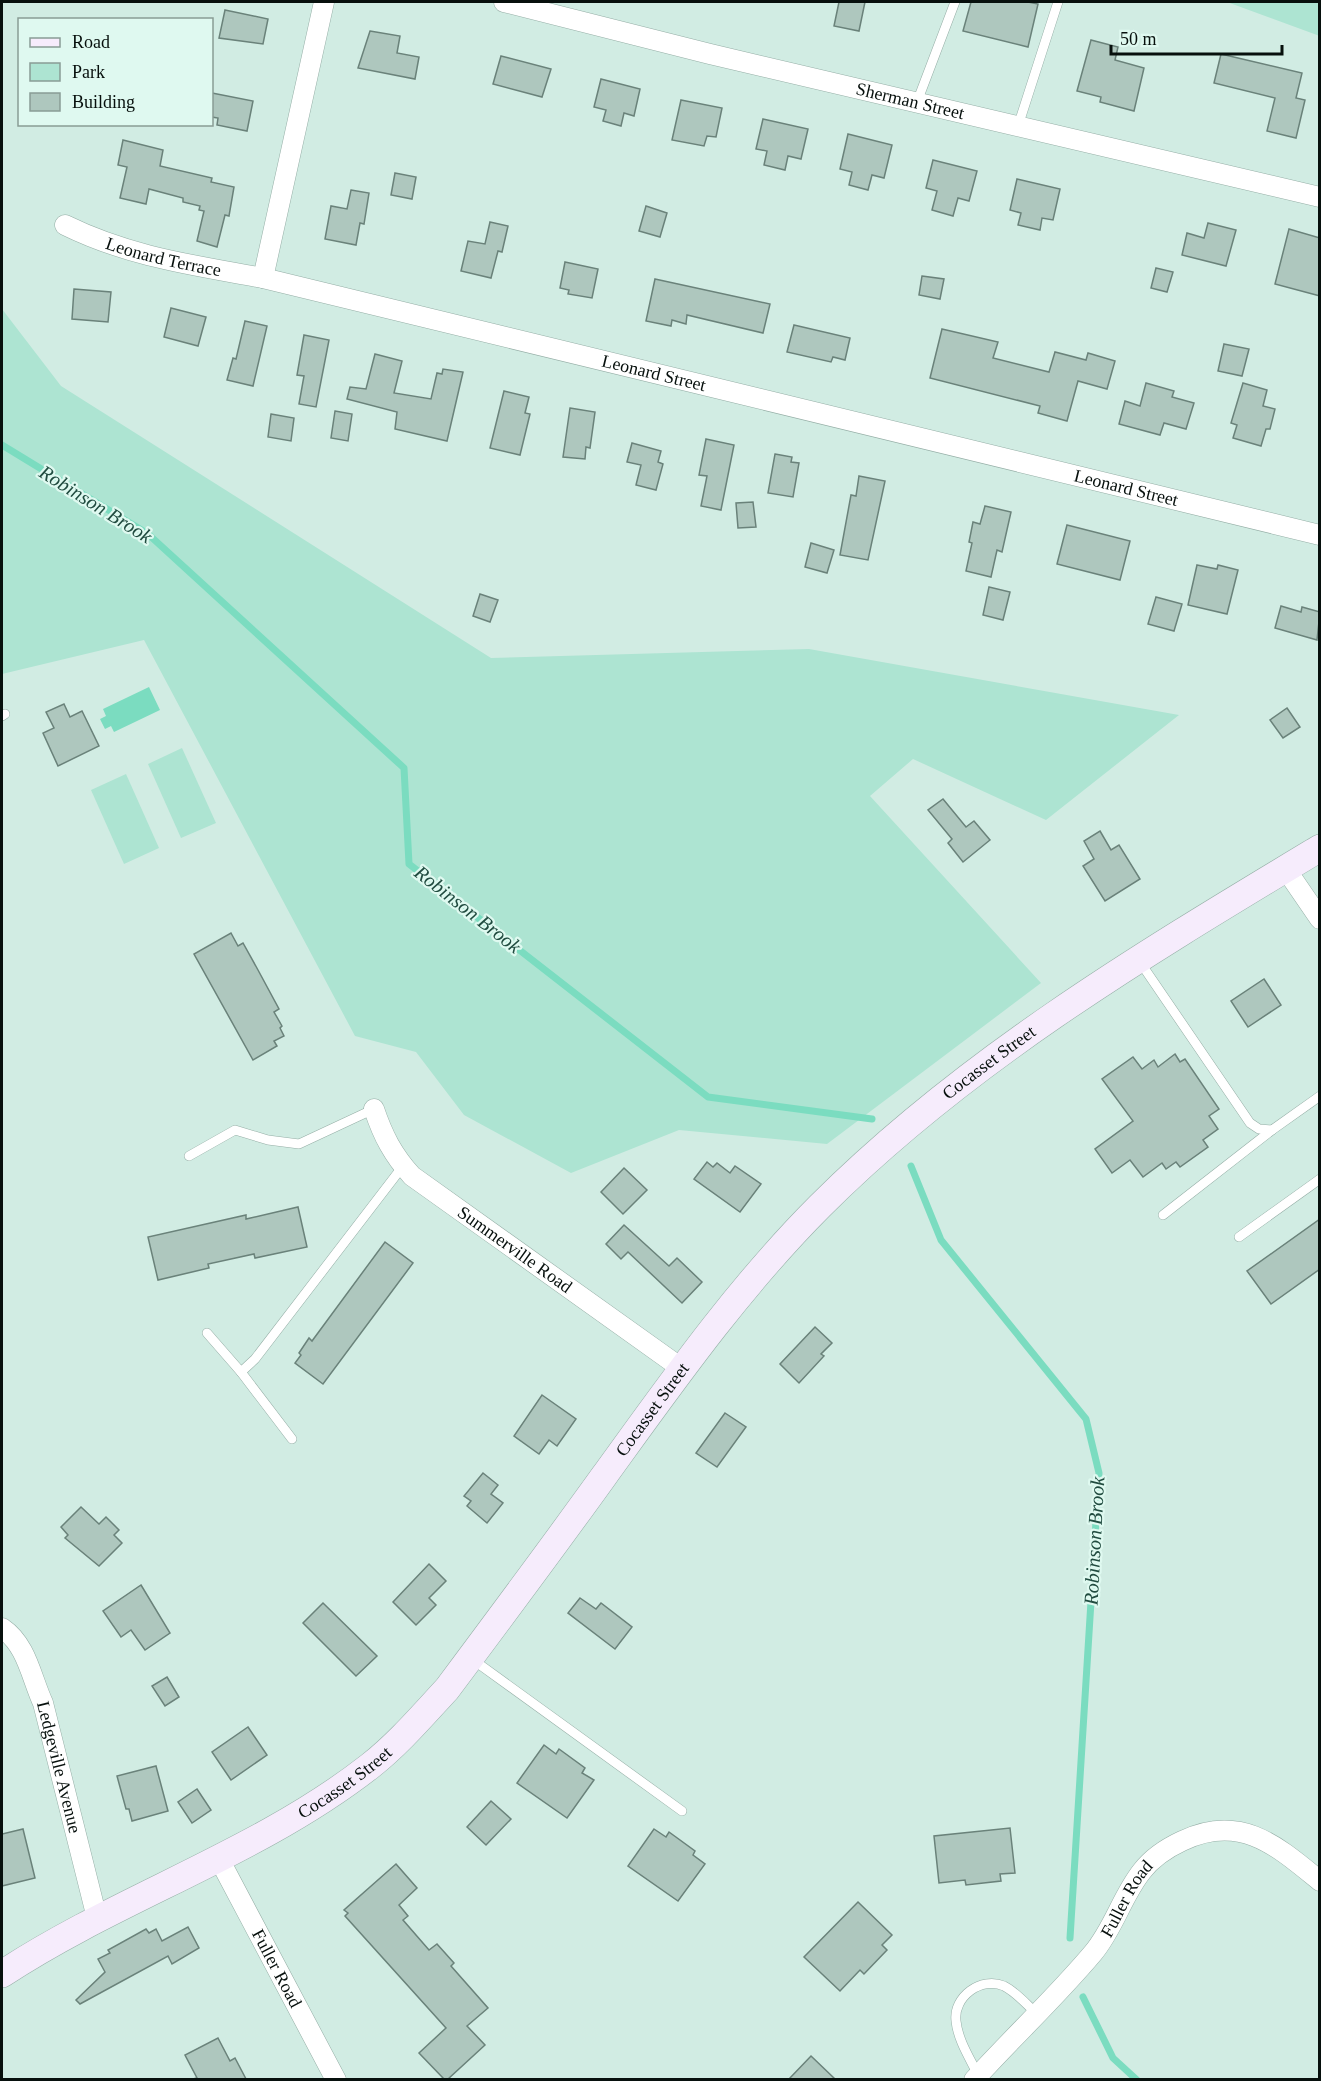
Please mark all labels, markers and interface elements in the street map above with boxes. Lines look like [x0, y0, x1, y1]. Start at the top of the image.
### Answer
legend [18, 18, 213, 126]
scale bar [1111, 18, 1282, 56]
text: 50 m [1120, 29, 1157, 49]
text: Road [72, 32, 110, 52]
text: Park [72, 62, 105, 82]
street label: Sherman Street [854, 79, 966, 123]
text: Building [72, 92, 135, 112]
street label: Leonard Terrace [103, 233, 223, 280]
street label: Leonard Street [600, 351, 708, 395]
water label: Robinson Brook [35, 460, 157, 548]
street label: Leonard Street [1072, 466, 1180, 510]
water label: Robinson Brook [410, 860, 526, 958]
street label: Cocasset Street [939, 1021, 1039, 1103]
street label: Summerville Road [454, 1202, 576, 1297]
street label: Cocasset Street [612, 1359, 693, 1460]
water label: Robinson Brook [1080, 1475, 1108, 1607]
street label: Ledgeville Avenue [33, 1699, 85, 1835]
street label: Cocasset Street [294, 1742, 396, 1823]
street label: Fuller Road [1097, 1856, 1157, 1941]
street label: Fuller Road [248, 1926, 306, 2011]

